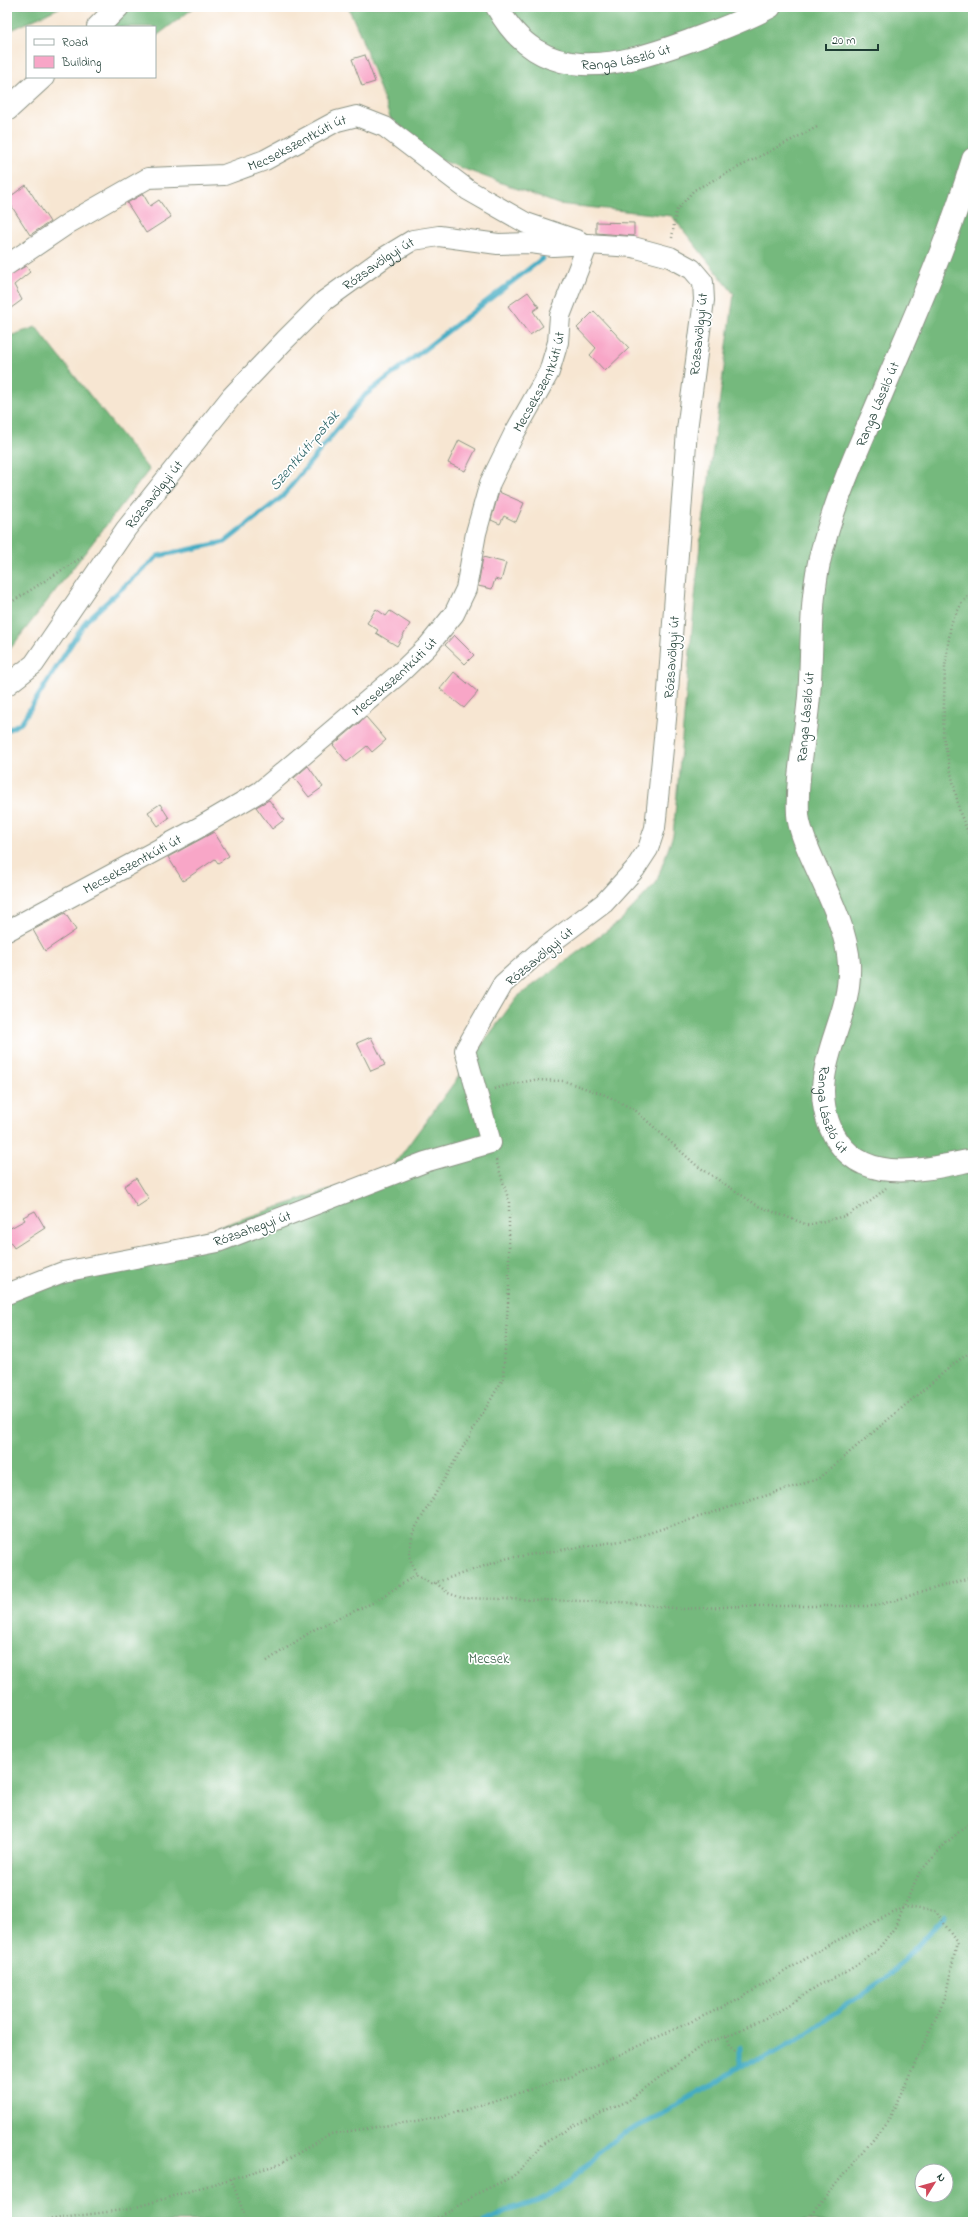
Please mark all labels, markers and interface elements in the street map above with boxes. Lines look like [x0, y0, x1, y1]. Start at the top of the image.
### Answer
legend [26, 26, 156, 78]
scale bar [826, 26, 878, 52]
text: 20 m [832, 32, 855, 50]
text: Road [62, 34, 88, 52]
street label: Ranga László út [581, 39, 674, 77]
text: Building [61, 54, 101, 73]
street label: Mecsekszentkúti út [245, 110, 349, 177]
street label: Rózsavölgyi út [339, 232, 419, 296]
street label: Rózsavölgyi út [685, 292, 715, 377]
street label: Mecsekszentkúti út [508, 331, 571, 437]
street label: Ranga László út [851, 359, 907, 451]
water label: Szentkúti-patak [264, 404, 346, 496]
street label: Rózsavölgyi út [121, 456, 189, 534]
street label: Rózsavölgyi út [659, 615, 687, 699]
street label: Mecsekszentkúti út [348, 633, 443, 722]
street label: Ranga László út [792, 671, 822, 763]
street label: Mecsekszentkúti út [80, 830, 186, 900]
street label: Rózsavölgyi út [501, 922, 579, 993]
street label: Ranga László út [810, 1064, 853, 1160]
street label: Rózsahegyi út [211, 1206, 295, 1254]
park label: Mecsek [469, 1649, 510, 1670]
north arrow [914, 2163, 954, 2203]
text: N [933, 2170, 950, 2185]

